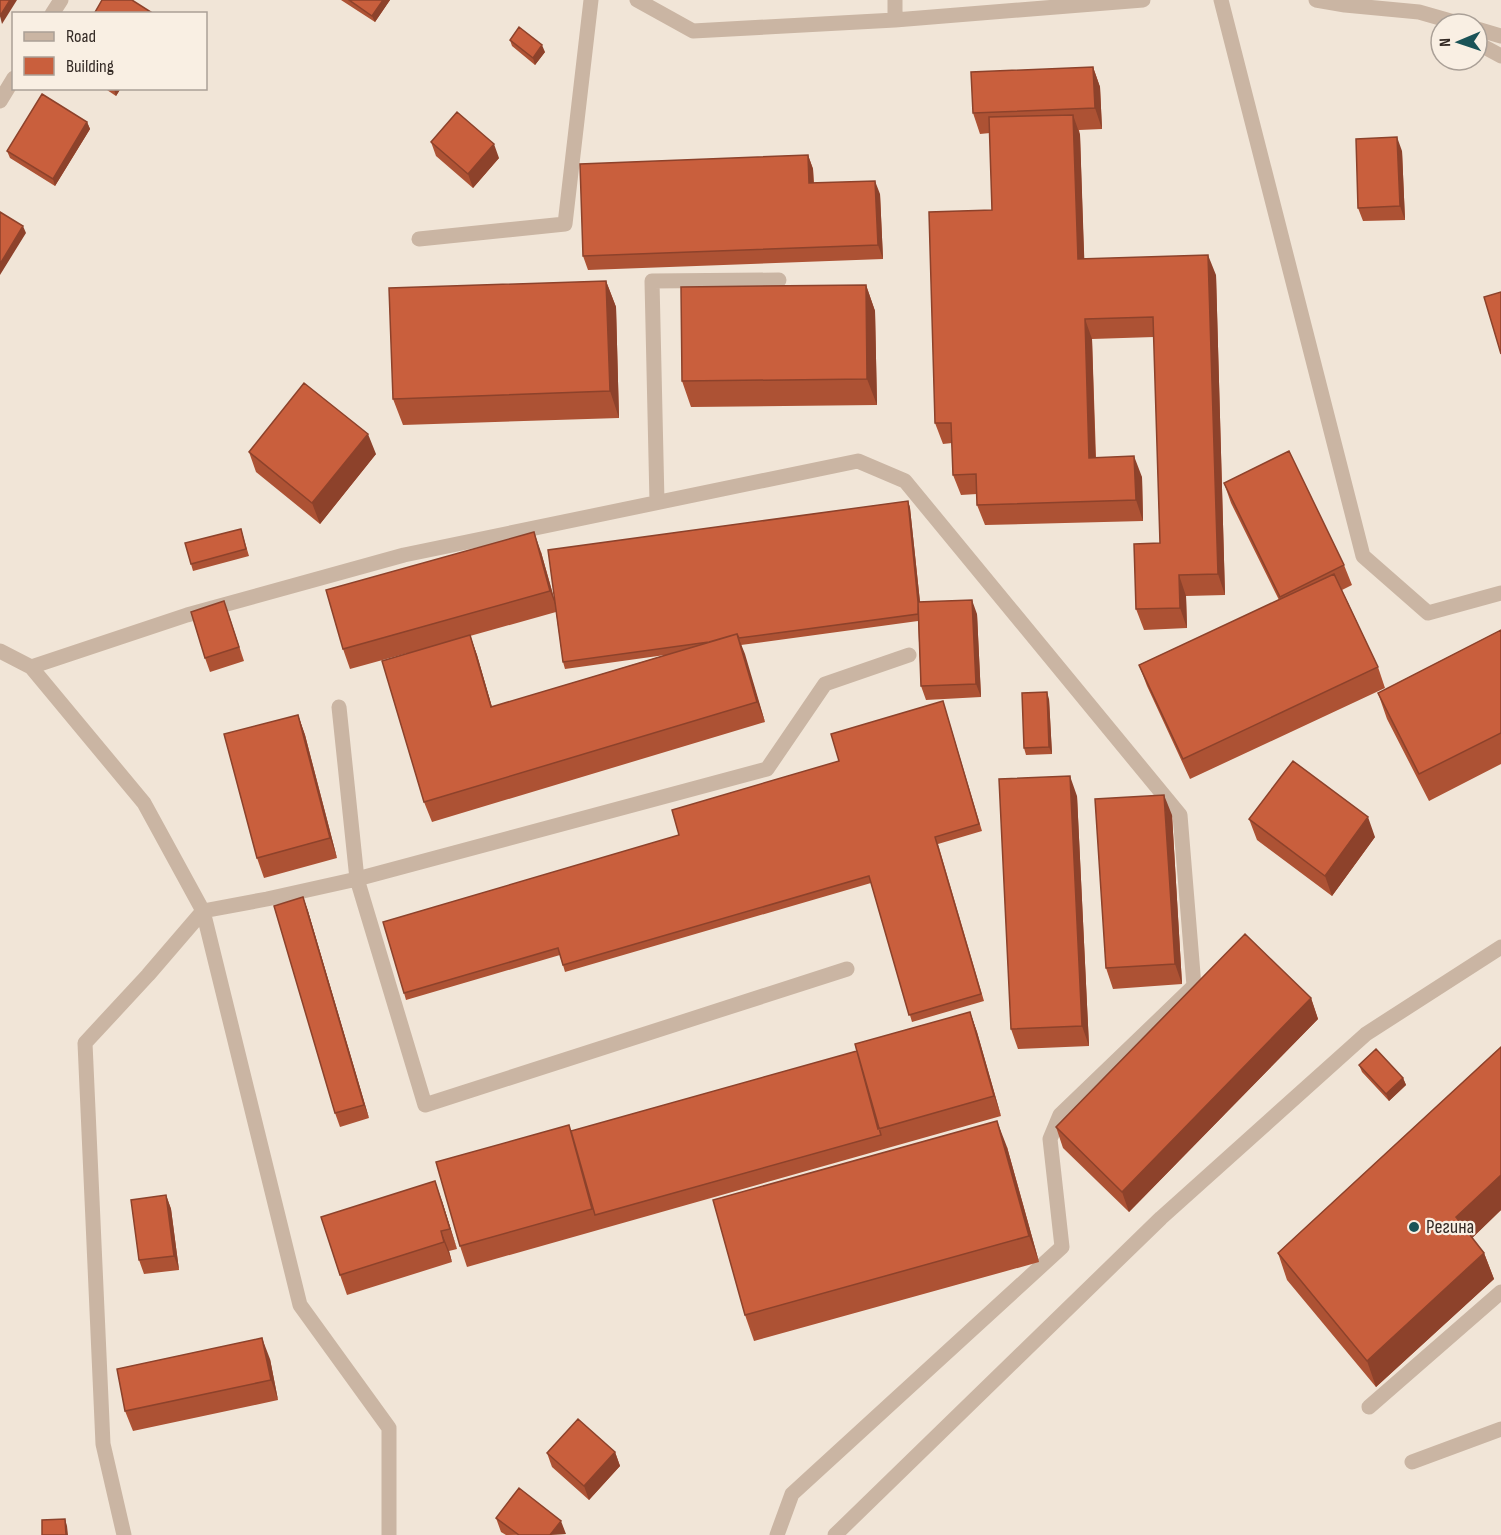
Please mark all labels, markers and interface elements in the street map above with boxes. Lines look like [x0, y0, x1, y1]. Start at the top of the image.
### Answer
legend [12, 12, 207, 90]
north arrow [1429, 12, 1489, 72]
text: Road [66, 26, 96, 47]
text: N [1436, 38, 1455, 47]
text: Building [66, 56, 114, 77]
place label: Регина [1426, 1215, 1474, 1239]
marker: Регина [1407, 1220, 1421, 1234]

